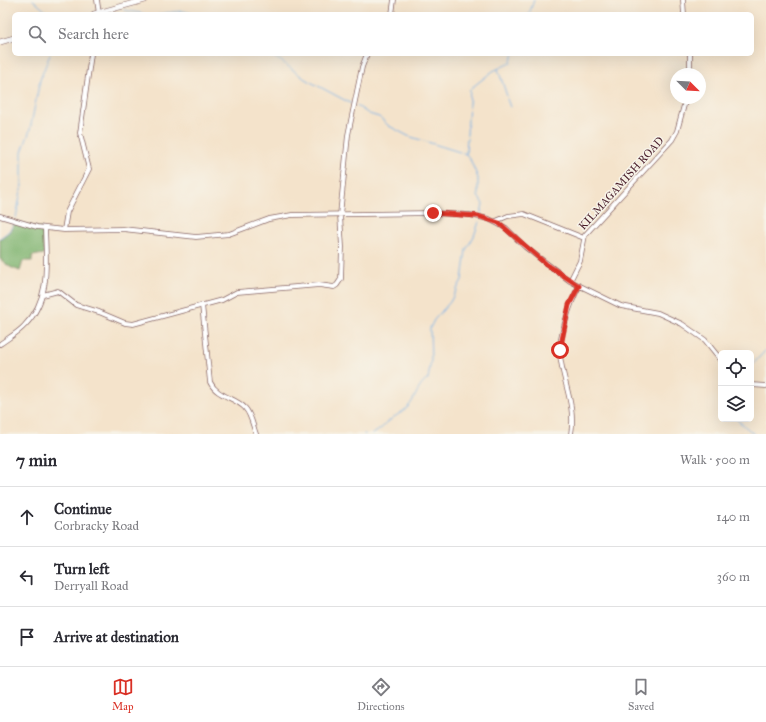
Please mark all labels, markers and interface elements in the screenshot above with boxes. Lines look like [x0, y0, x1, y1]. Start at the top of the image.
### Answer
search box [12, 12, 754, 56]
icon: search [26, 23, 48, 45]
text: Search here [58, 25, 129, 43]
north arrow [670, 68, 706, 104]
street label: KILMAGAMISH ROAD [576, 134, 667, 233]
route end [424, 204, 442, 222]
route start [551, 341, 569, 359]
map controls [718, 350, 754, 422]
button: locate [718, 350, 754, 386]
button: layers [718, 386, 754, 422]
text: 7 min [16, 450, 57, 471]
text: Walk · 500 m [680, 452, 750, 468]
text: Continue [54, 500, 112, 518]
icon: ahead [16, 506, 38, 528]
text: 140 m [716, 509, 750, 525]
text: Corbracky Road [54, 518, 139, 534]
text: Turn left [54, 560, 110, 578]
icon: left [16, 566, 38, 588]
text: 360 m [717, 569, 750, 585]
text: Derryall Road [54, 578, 129, 594]
icon: arrive [16, 626, 38, 648]
text: Arrive at destination [54, 628, 179, 646]
tab: Map [112, 676, 134, 713]
tab: Directions [357, 676, 405, 713]
tab: Saved [628, 676, 654, 713]

